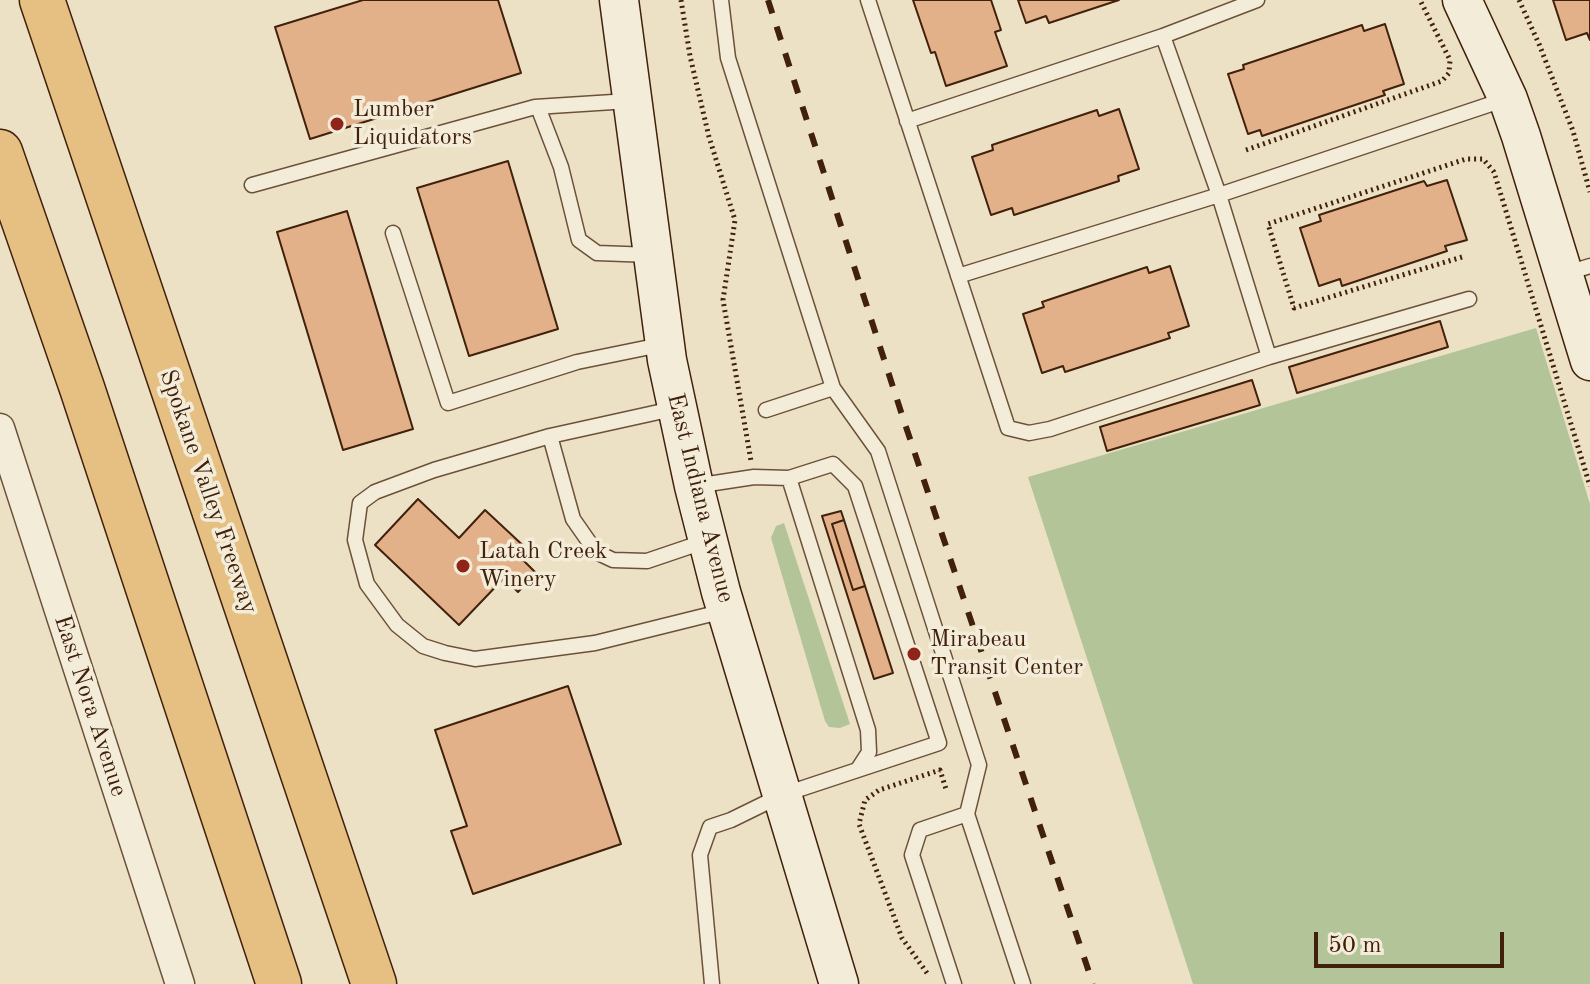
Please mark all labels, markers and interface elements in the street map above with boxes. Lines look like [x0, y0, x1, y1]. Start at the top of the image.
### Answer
place label: Lumber Liquidators [353, 96, 472, 152]
marker: Lumber Liquidators [328, 115, 346, 133]
street label: Spokane Valley Freeway [153, 366, 263, 618]
street label: East Indiana Avenue [660, 390, 740, 606]
place label: Latah Creek Winery [479, 538, 607, 594]
marker: Latah Creek Winery [454, 557, 472, 575]
street label: East Nora Avenue [47, 612, 133, 800]
place label: Mirabeau Transit Center [930, 626, 1083, 682]
marker: Mirabeau Transit Center [905, 645, 923, 663]
scale bar [1318, 916, 1508, 966]
text: 50 m [1328, 934, 1382, 958]

